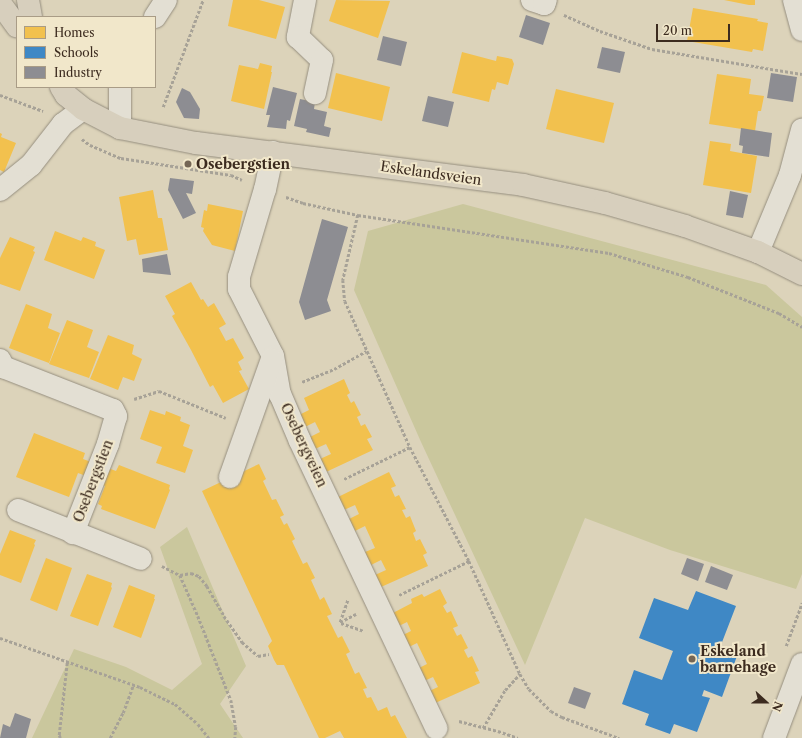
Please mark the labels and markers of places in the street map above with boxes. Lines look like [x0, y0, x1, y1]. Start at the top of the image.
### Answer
place label: Osebergstien [196, 156, 290, 172]
marker: Osebergstien [183, 159, 193, 169]
place label: Eskeland barnehage [700, 643, 776, 676]
marker: Eskeland barnehage [687, 654, 697, 664]

